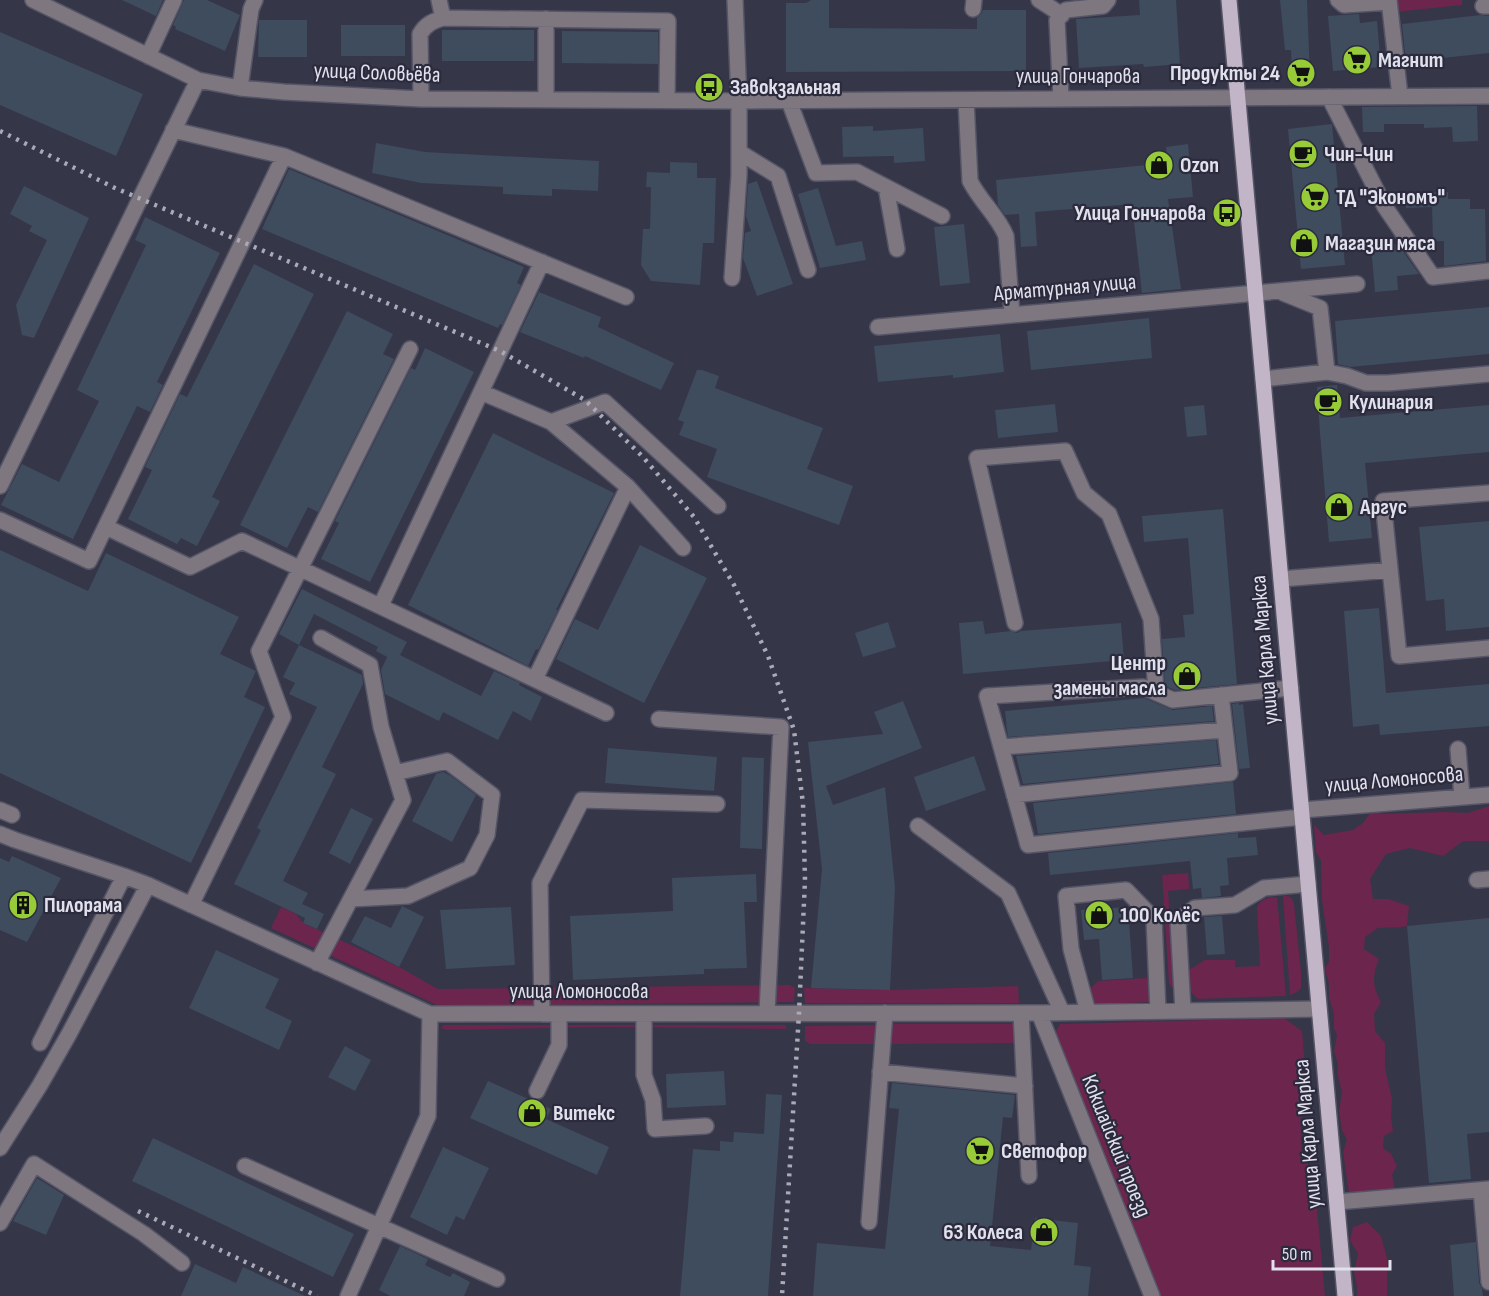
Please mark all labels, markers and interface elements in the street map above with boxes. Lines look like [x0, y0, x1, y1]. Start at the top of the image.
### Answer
supermarket icon: Магнит [1341, 44, 1373, 76]
place label: Магнит [1378, 47, 1443, 74]
street label: улица Соловьёва [313, 57, 441, 89]
supermarket icon: Продукты 24 [1285, 57, 1317, 89]
place label: Продукты 24 [1170, 60, 1280, 87]
street label: улица Гончарова [1016, 63, 1140, 90]
bus stop icon: Завокзальная [693, 71, 725, 103]
place label: Завокзальная [730, 74, 841, 101]
cafe icon: Чин-Чин [1287, 138, 1319, 170]
place label: Чин-Чин [1324, 141, 1393, 168]
shop icon: Ozon [1143, 149, 1175, 181]
place label: Ozon [1180, 152, 1219, 179]
supermarket icon: ТД "Экономъ" [1299, 181, 1331, 213]
place label: ТД "Экономъ" [1336, 184, 1445, 211]
bus stop icon: Улица Гончарова [1211, 197, 1243, 229]
place label: Улица Гончарова [1074, 200, 1206, 227]
shop icon: Магазин мяса [1288, 227, 1320, 259]
place label: Магазин мяса [1325, 230, 1435, 257]
street label: Арматурная улица [992, 268, 1137, 308]
cafe icon: Кулинария [1312, 386, 1344, 418]
place label: Кулинария [1349, 389, 1433, 416]
shop icon: Аргус [1323, 491, 1355, 523]
place label: Аргус [1359, 494, 1407, 521]
street label: улица Карла Маркса [1245, 574, 1285, 726]
place label: Центр замены масла [1054, 650, 1166, 702]
shop icon: Центр замены масла [1171, 660, 1203, 692]
street label: улица Ломоносова [1324, 761, 1464, 799]
building icon: Пилорама [7, 889, 39, 921]
place label: Пилорама [44, 892, 122, 919]
shop icon: 100 Колёс [1083, 899, 1115, 931]
place label: 100 Колёс [1120, 902, 1200, 929]
street label: улица Ломоносова [510, 978, 648, 1005]
street label: улица Карла Маркса [1288, 1058, 1328, 1210]
street label: Кокшайский проезд [1075, 1071, 1157, 1221]
shop icon: Витекс [516, 1097, 548, 1129]
place label: Витекс [553, 1100, 615, 1127]
supermarket icon: Светофор [964, 1135, 996, 1167]
place label: Светофор [1001, 1138, 1087, 1165]
shop icon: 63 Колеса [1028, 1216, 1060, 1248]
place label: 63 Колеса [943, 1219, 1023, 1246]
scale bar [1273, 1233, 1390, 1271]
text: 50 m [1282, 1244, 1312, 1265]

